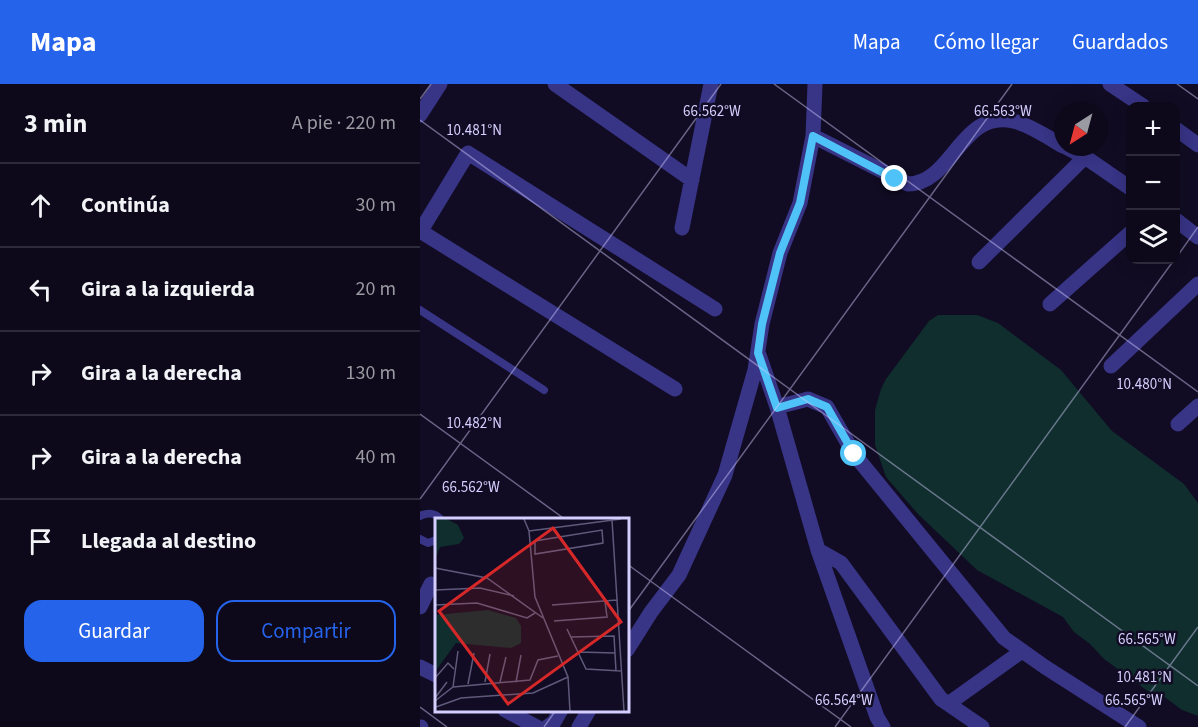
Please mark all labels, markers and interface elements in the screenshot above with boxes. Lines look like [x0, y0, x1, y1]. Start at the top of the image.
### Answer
text: Mapa [30, 22, 97, 62]
text: Mapa [853, 27, 901, 57]
text: Cómo llegar [934, 27, 1039, 57]
text: Guardados [1072, 27, 1168, 57]
text: 66.562°W [683, 101, 741, 122]
text: 66.563°W [974, 101, 1032, 122]
north arrow [1054, 102, 1108, 156]
map controls [1126, 102, 1180, 264]
button: + [1126, 102, 1180, 156]
text: 3 min [24, 105, 87, 142]
text: A pie · 220 m [292, 109, 396, 137]
text: 10.481°N [446, 120, 502, 141]
button: − [1126, 156, 1180, 210]
route end [881, 165, 907, 191]
icon: ahead [24, 189, 57, 222]
text: Continúa [81, 189, 170, 221]
text: 30 m [356, 191, 396, 219]
button: layers [1126, 210, 1180, 264]
icon: left [24, 273, 57, 306]
text: Gira a la izquierda [81, 273, 255, 305]
text: 20 m [356, 275, 396, 303]
icon: right [24, 357, 57, 390]
text: Gira a la derecha [81, 357, 242, 389]
text: 130 m [346, 359, 396, 387]
text: 10.480°N [1116, 374, 1172, 395]
text: 10.482°N [446, 413, 502, 434]
route start [840, 440, 866, 466]
icon: right [24, 441, 57, 474]
text: Gira a la derecha [81, 441, 242, 473]
text: 40 m [356, 443, 396, 471]
text: 66.562°W [442, 477, 500, 498]
inset map [435, 518, 628, 712]
icon: arrive [24, 525, 57, 558]
text: Llegada al destino [81, 525, 256, 557]
button: Guardar [24, 600, 204, 662]
button: Compartir [216, 600, 396, 662]
text: 66.565°W [1118, 629, 1176, 650]
text: 10.481°N [1116, 667, 1172, 688]
text: 66.564°W [815, 690, 873, 711]
text: 66.565°W [1105, 690, 1163, 711]

